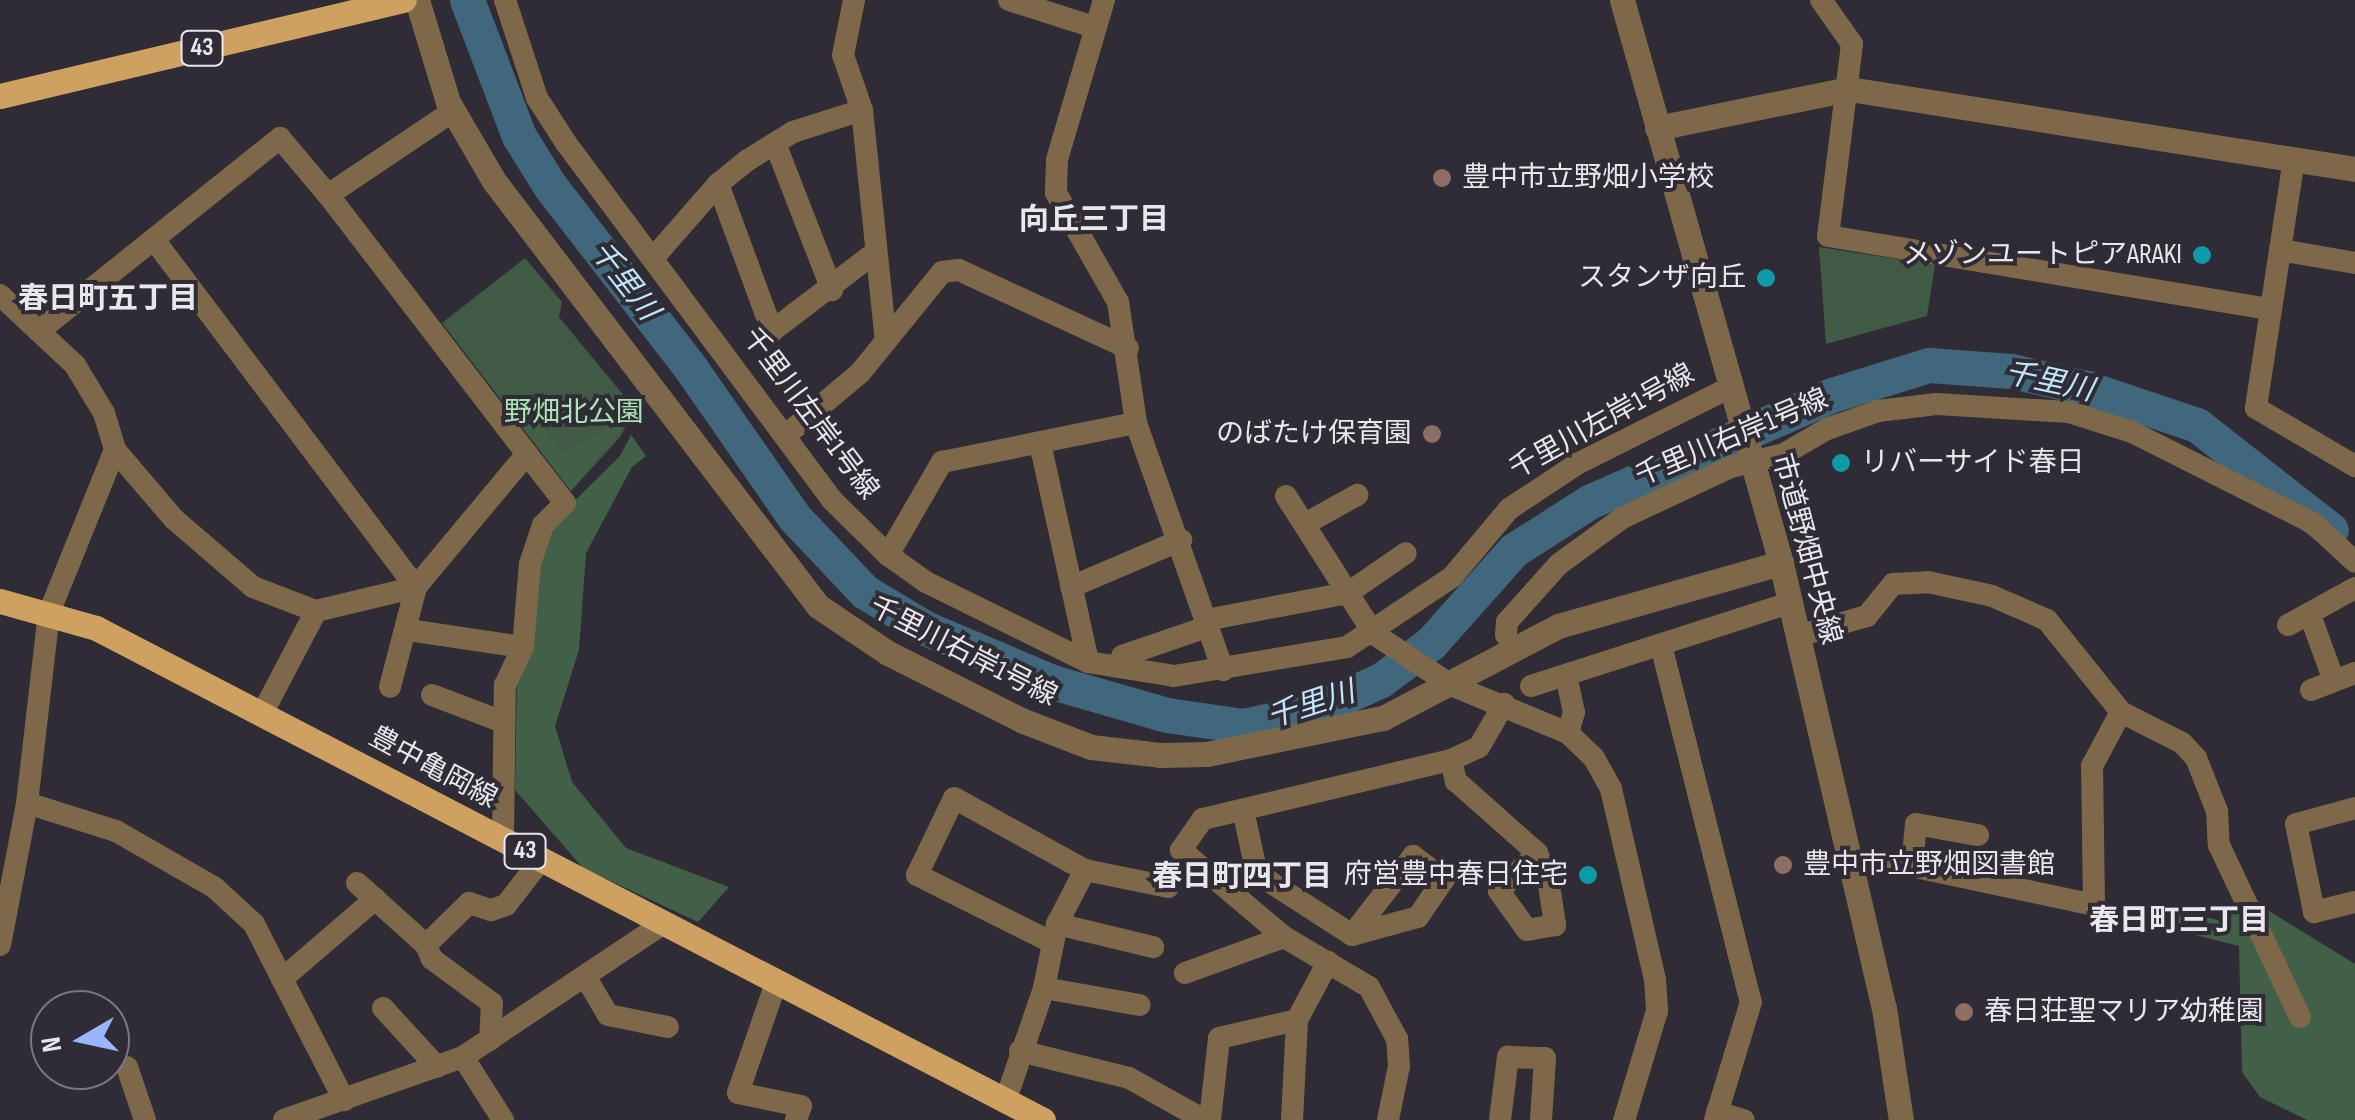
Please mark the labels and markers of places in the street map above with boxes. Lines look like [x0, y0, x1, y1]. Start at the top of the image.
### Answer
place label: 豊中市立野畑小学校 [1462, 161, 1714, 195]
marker: 豊中市立野畑小学校 [1431, 167, 1453, 189]
place label: メゾンユートピアARAKI [1903, 238, 2182, 272]
marker: メゾンユートピアARAKI [2191, 244, 2213, 266]
place label: スタンザ向丘 [1578, 261, 1746, 295]
marker: スタンザ向丘 [1755, 267, 1777, 289]
place label: のばたけ保育園 [1216, 417, 1412, 451]
marker: のばたけ保育園 [1421, 423, 1443, 445]
place label: リバーサイド春日 [1861, 446, 2085, 480]
marker: リバーサイド春日 [1830, 452, 1852, 474]
place label: 豊中市立野畑図書館 [1803, 848, 2055, 882]
marker: 豊中市立野畑図書館 [1772, 854, 1794, 876]
place label: 府営豊中春日住宅 [1344, 858, 1568, 892]
marker: 府営豊中春日住宅 [1577, 864, 1599, 886]
place label: 春日荘聖マリア幼稚園 [1984, 995, 2264, 1029]
marker: 春日荘聖マリア幼稚園 [1953, 1001, 1975, 1023]

